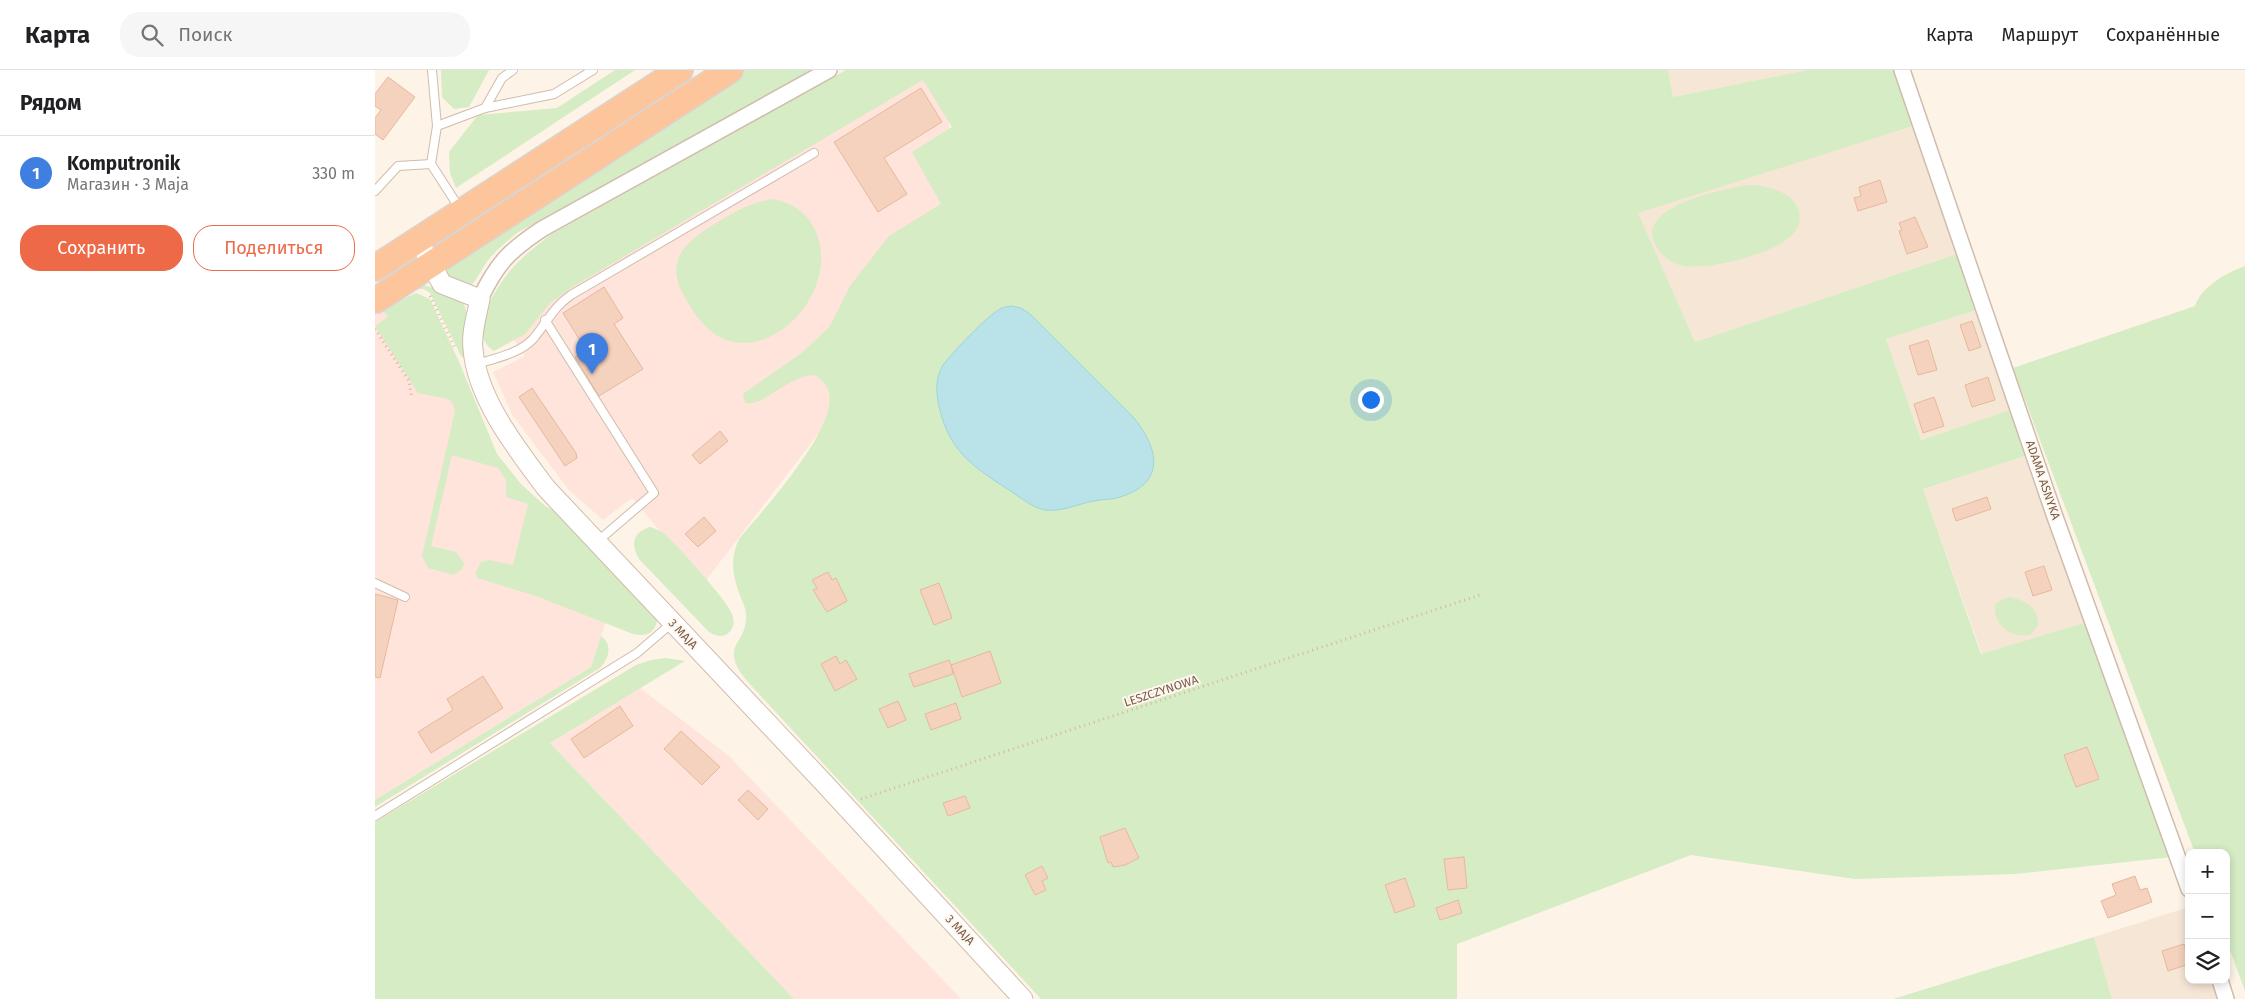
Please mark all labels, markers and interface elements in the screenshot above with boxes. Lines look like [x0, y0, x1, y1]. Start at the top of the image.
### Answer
search box [120, 12, 470, 57]
text: Карта [25, 21, 90, 49]
icon: search [138, 21, 166, 49]
text: Поиск [178, 23, 232, 46]
text: Карта [1926, 24, 1974, 46]
text: Маршрут [2002, 24, 2078, 46]
text: Сохранённые [2106, 24, 2220, 46]
text: Рядом [20, 90, 81, 116]
text: Komputronik [67, 152, 180, 175]
text: 1 [32, 164, 40, 183]
text: 330 m [312, 164, 355, 183]
text: Магазин · 3 Maja [67, 175, 189, 194]
button: Сохранить [20, 225, 183, 271]
button: Поделиться [193, 225, 355, 271]
pin: 1 [576, 333, 608, 374]
your location [1358, 387, 1384, 413]
street label: ADAMA ASNYKA [2023, 439, 2063, 522]
street label: 3 MAJA [666, 616, 700, 652]
street label: LESZCZYNOWA [1122, 672, 1200, 710]
map controls [2185, 849, 2230, 984]
button: + [2185, 849, 2230, 894]
button: − [2185, 894, 2230, 939]
street label: 3 MAJA [943, 912, 977, 948]
button: layers [2185, 939, 2230, 984]

